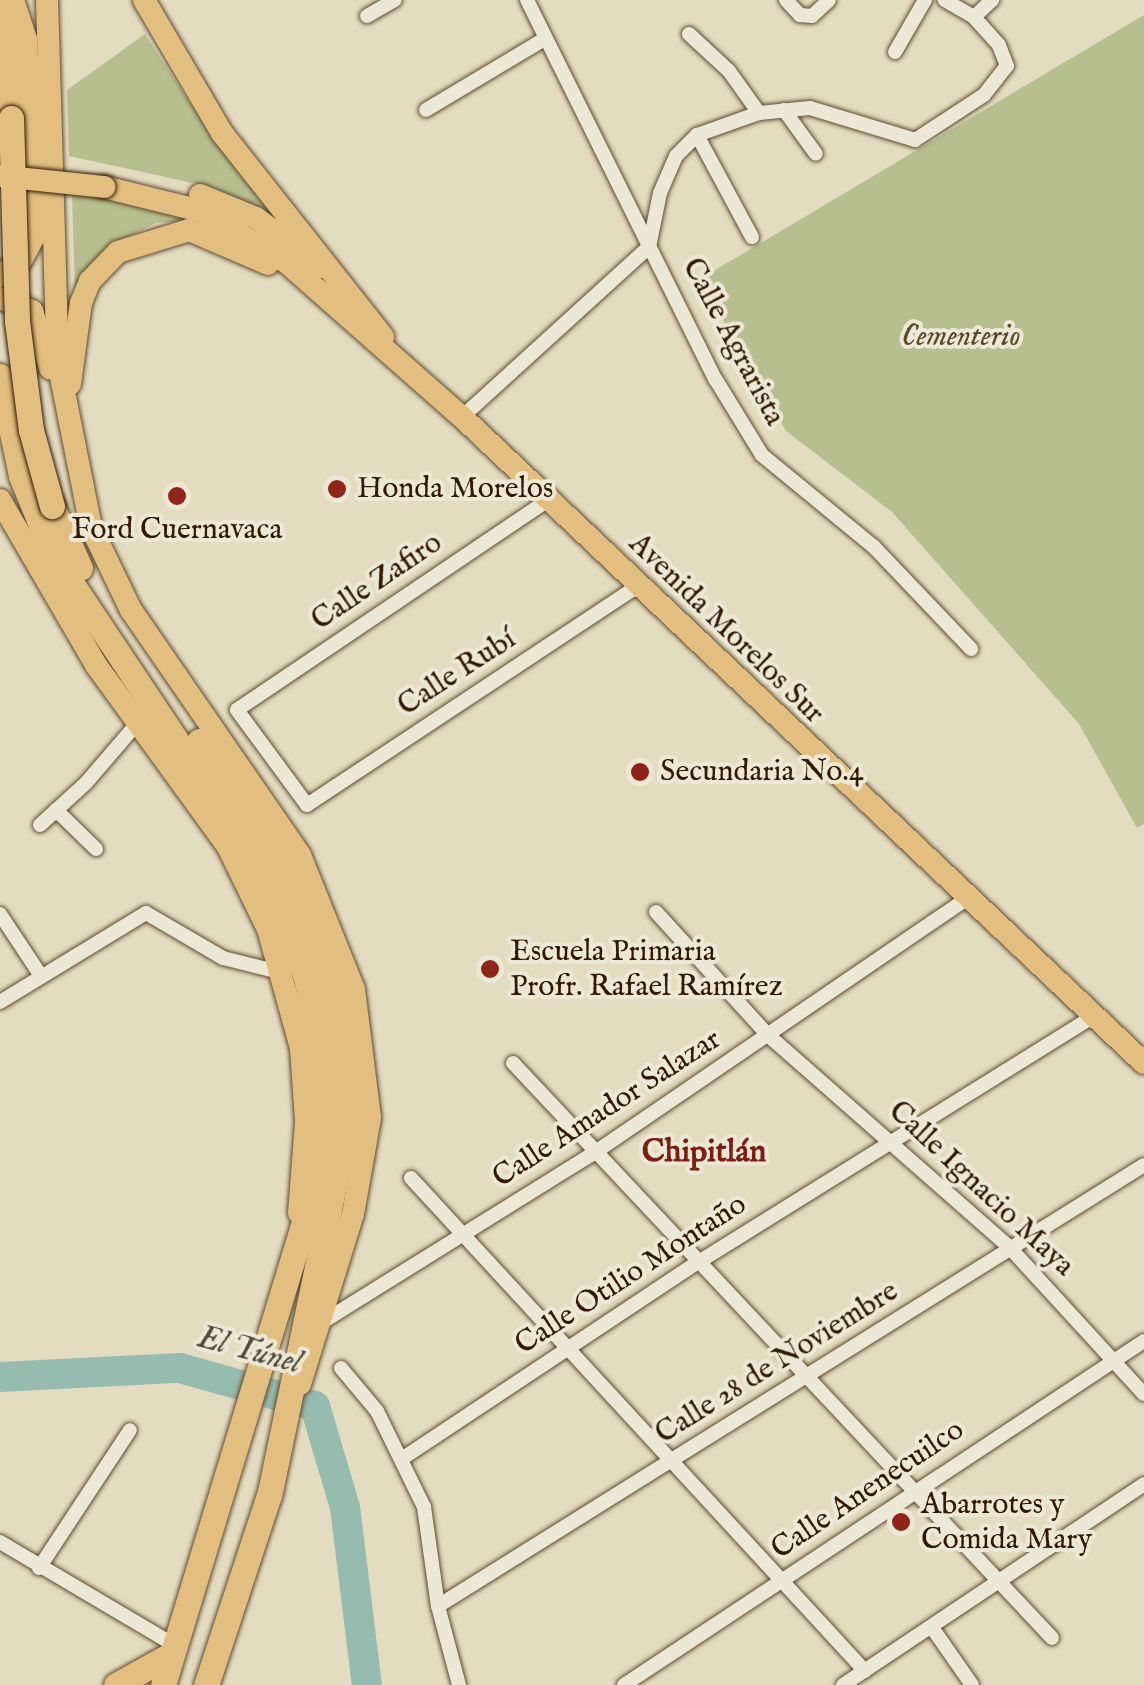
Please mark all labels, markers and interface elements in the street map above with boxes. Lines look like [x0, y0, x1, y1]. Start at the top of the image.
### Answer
street label: Calle Agrarista [674, 252, 792, 432]
park label: Cementerio [901, 319, 1021, 355]
place label: Honda Morelos [357, 471, 553, 507]
marker: Honda Morelos [326, 478, 348, 500]
marker: Ford Cuernavaca [166, 485, 188, 507]
place label: Ford Cuernavaca [72, 512, 282, 548]
street label: Calle Zafiro [305, 525, 449, 639]
street label: Avenida Morelos Sur [621, 526, 831, 732]
street label: Calle Rubí [391, 622, 523, 724]
place label: Secundaria No.4 [660, 754, 864, 790]
marker: Secundaria No.4 [629, 761, 651, 783]
place label: Escuela Primaria Profr. Rafael Ramírez [510, 934, 783, 1004]
marker: Escuela Primaria Profr. Rafael Ramírez [479, 958, 501, 980]
street label: Calle Amador Salazar [486, 1022, 728, 1196]
street label: Calle Ignacio Maya [881, 1094, 1081, 1284]
district label: Chipitlán [642, 1134, 766, 1172]
street label: Calle Otilio Montaño [509, 1187, 753, 1363]
street label: Calle 28 de Noviembre [649, 1274, 905, 1452]
water label: El Túnel [193, 1320, 305, 1384]
street label: Calle Anenecuilco [765, 1412, 971, 1568]
place label: Abarrotes y Comida Mary [921, 1487, 1092, 1558]
marker: Abarrotes y Comida Mary [890, 1511, 912, 1533]

